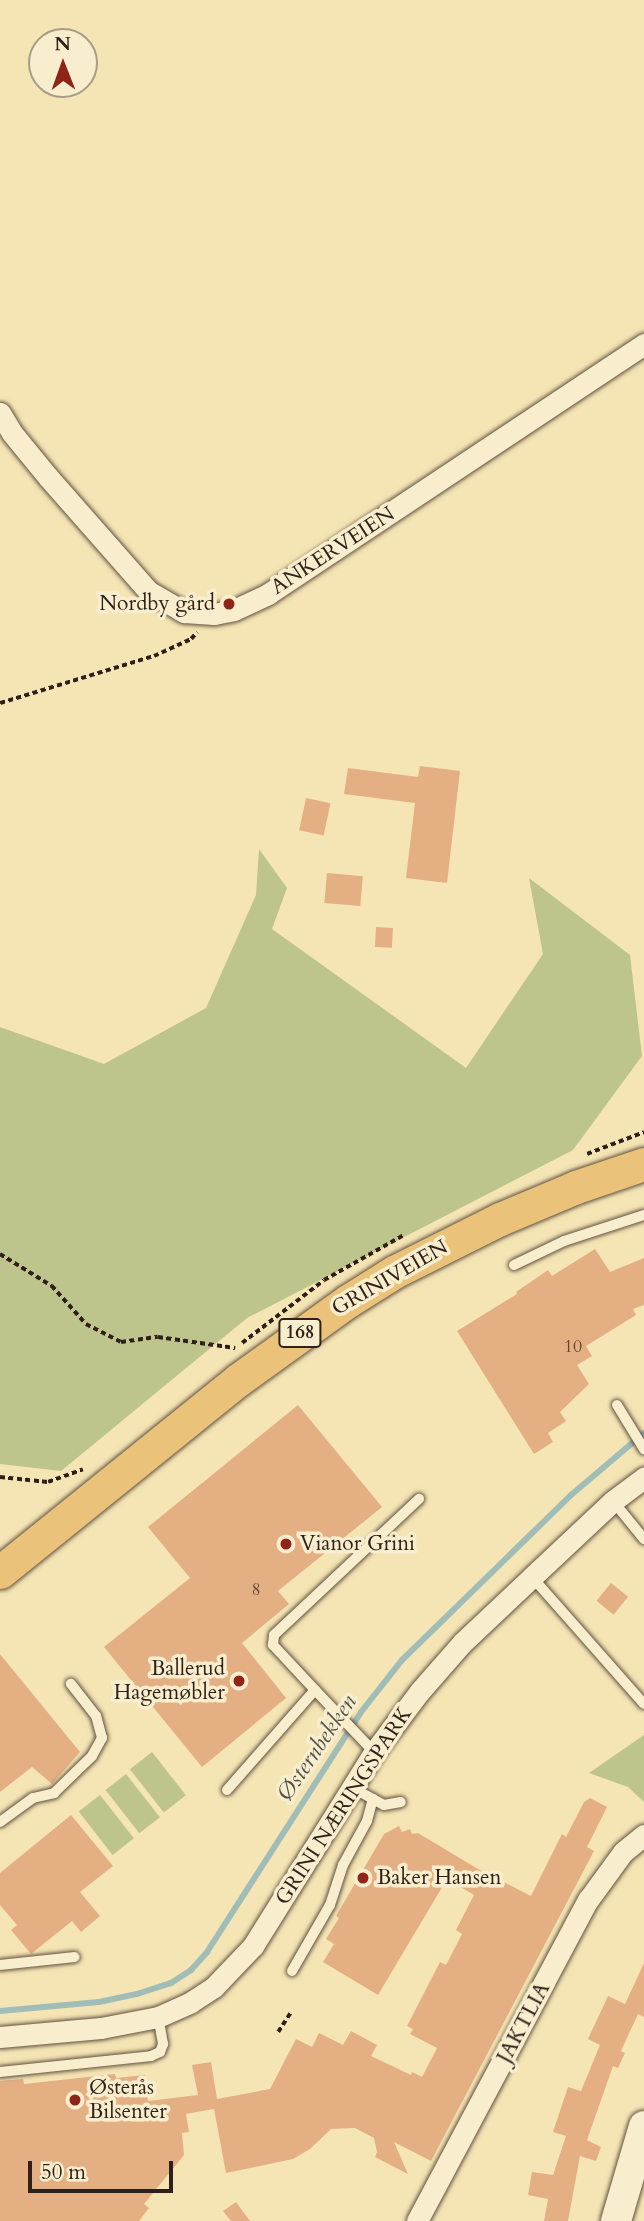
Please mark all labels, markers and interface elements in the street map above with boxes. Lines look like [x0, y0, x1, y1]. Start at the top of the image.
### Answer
north arrow [28, 28, 98, 98]
text: N [54, 31, 71, 57]
street label: ANKERVEIEN [266, 502, 400, 600]
place label: Nordby gård [99, 591, 215, 617]
marker: Nordby gård [221, 596, 237, 612]
street label: GRINIVEIEN [327, 1235, 453, 1321]
road number: 168 [277, 1317, 323, 1348]
house number: 10 [564, 1336, 582, 1358]
place label: Vianor Grini [300, 1531, 415, 1557]
marker: Vianor Grini [278, 1536, 294, 1552]
house number: 8 [251, 1579, 261, 1601]
place label: Ballerud Hagemøbler [114, 1656, 225, 1706]
marker: Ballerud Hagemøbler [231, 1673, 247, 1689]
water label: Østernbekken [271, 1690, 363, 1806]
street label: GRINI NÆRINGSPARK [271, 1702, 417, 1910]
place label: Baker Hansen [377, 1865, 501, 1891]
marker: Baker Hansen [355, 1870, 371, 1886]
street label: JAKTLIA [492, 1978, 556, 2068]
place label: Østerås Bilsenter [89, 2075, 167, 2125]
marker: Østerås Bilsenter [67, 2092, 83, 2108]
scale bar [32, 2148, 177, 2192]
text: 50 m [41, 2158, 86, 2187]

